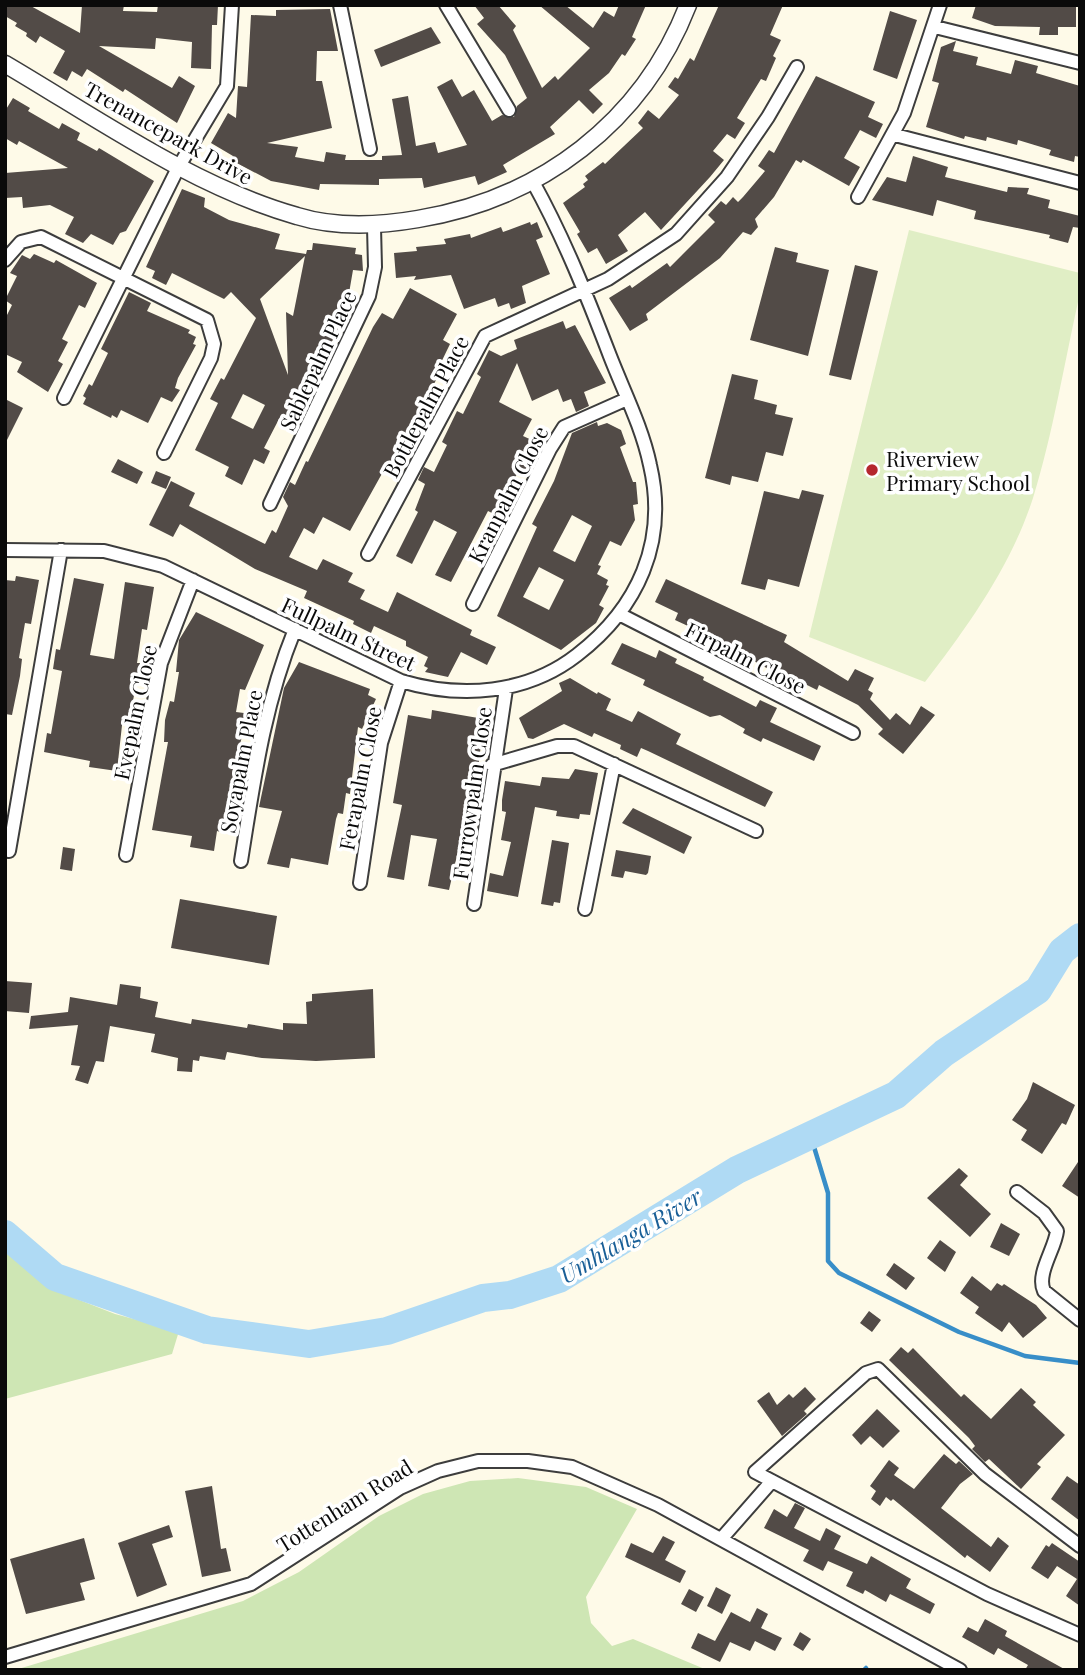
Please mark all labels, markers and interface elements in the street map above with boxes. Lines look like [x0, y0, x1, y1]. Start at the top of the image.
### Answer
street label: Trenancepark Drive [80, 74, 258, 190]
street label: Sablepalm Place [272, 285, 362, 435]
street label: Bottlepalm Place [376, 330, 474, 482]
street label: Kranpalm Close [460, 421, 554, 567]
place label: Riverview Primary School [886, 444, 1030, 496]
marker: Riverview Primary School [864, 462, 880, 478]
street label: Fullpalm Street [277, 590, 421, 677]
street label: Firpalm Close [681, 615, 811, 699]
street label: Evepalm Close [106, 642, 162, 782]
street label: Soyapalm Place [212, 687, 268, 835]
street label: Ferapalm Close [331, 704, 387, 852]
street label: Furrowpalm Close [445, 705, 497, 881]
water label: Umhlanga River [553, 1180, 708, 1290]
street label: Tottenham Road [271, 1452, 417, 1558]

